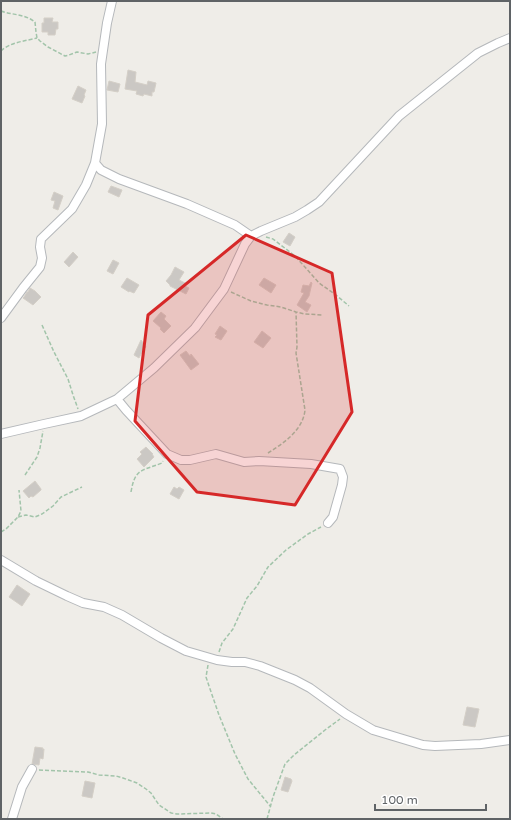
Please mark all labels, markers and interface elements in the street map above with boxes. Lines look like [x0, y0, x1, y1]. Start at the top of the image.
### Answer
scale bar [375, 786, 486, 812]
text: 100 m [381, 793, 418, 807]

